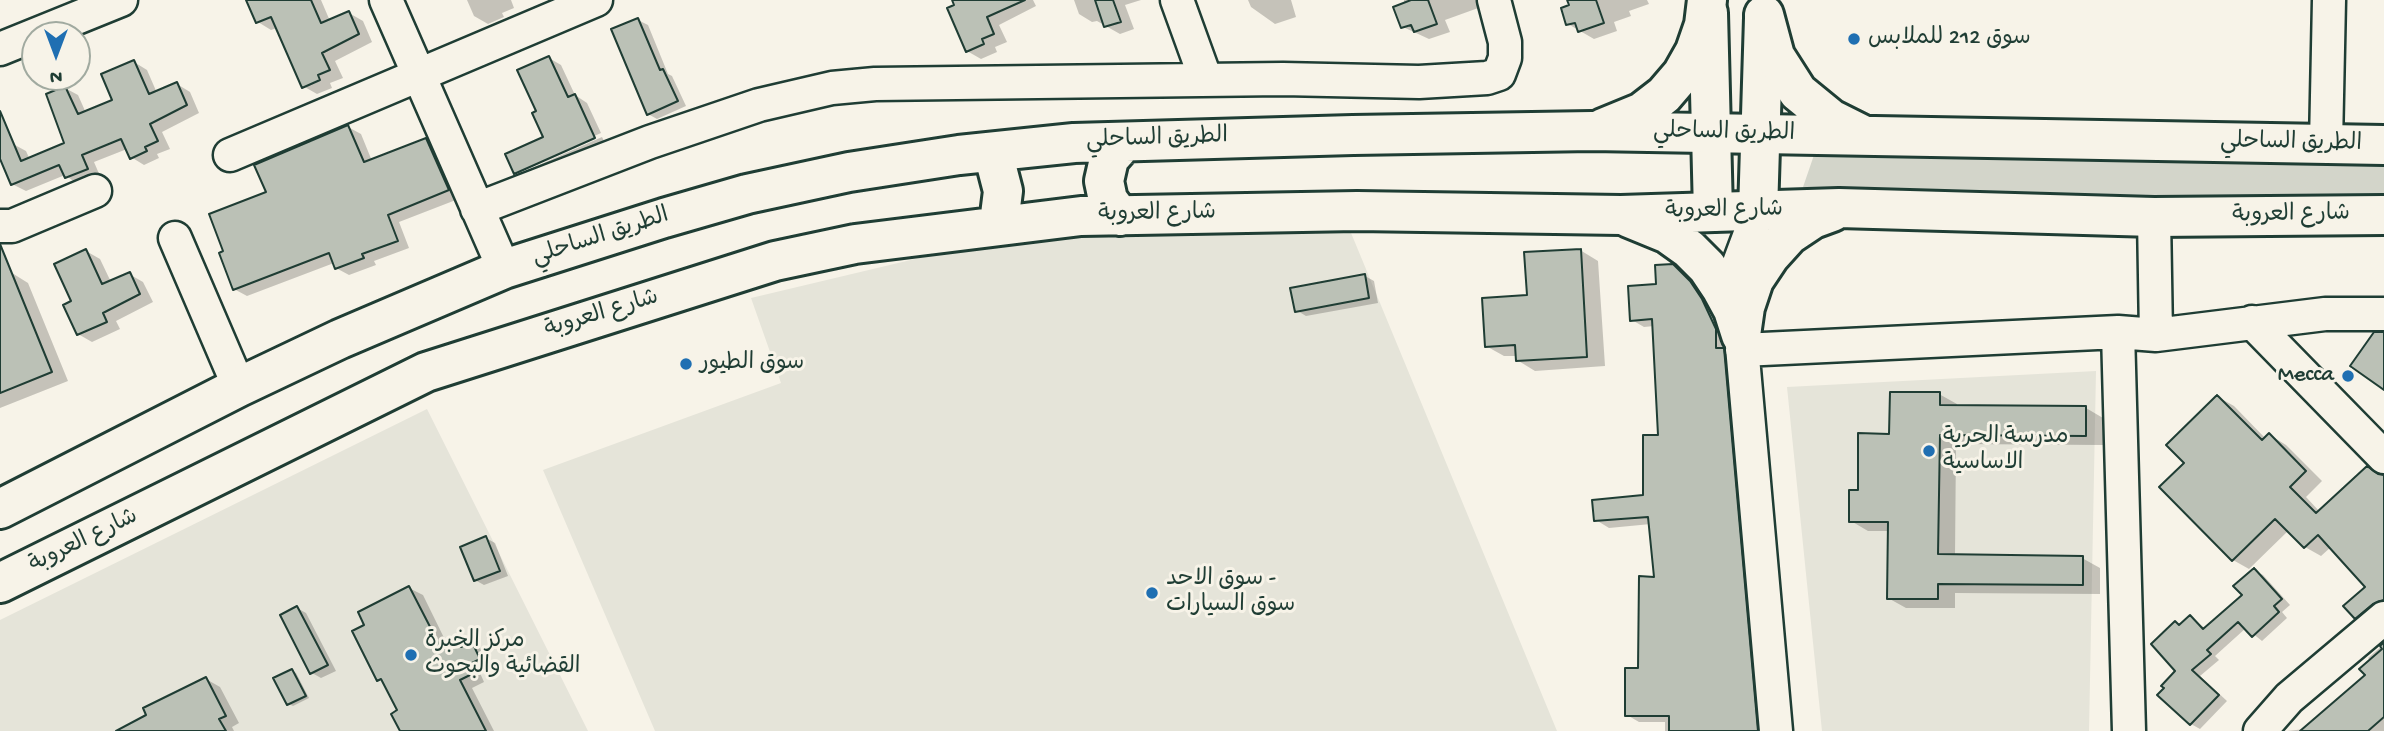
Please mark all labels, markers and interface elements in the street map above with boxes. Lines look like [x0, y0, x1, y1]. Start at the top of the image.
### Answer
north arrow [21, 21, 91, 91]
place label: سوق 212 للملابس [1868, 25, 2031, 53]
marker: سوق 212 للملابس [1846, 31, 1862, 47]
text: N [50, 64, 62, 87]
street label: الطريق الساحلي [1653, 119, 1795, 149]
street label: الطريق الساحلي [1086, 124, 1228, 156]
street label: الطريق الساحلي [2220, 129, 2362, 159]
street label: شارع العروبة [1665, 197, 1783, 227]
street label: شارع العروبة [1098, 200, 1216, 230]
street label: شارع العروبة [2232, 201, 2350, 231]
street label: الطريق الساحلي [529, 203, 673, 273]
street label: شارع العروبة [542, 285, 662, 345]
place label: سوق الطيور [700, 350, 804, 378]
marker: سوق الطيور [678, 356, 694, 372]
place label: Mecca [2278, 362, 2334, 390]
marker: Mecca [2340, 368, 2356, 384]
place label: مدرسة الحرية الاساسية [1943, 424, 2069, 478]
marker: مدرسة الحرية الاساسية [1921, 443, 1937, 459]
street label: شارع العروبة [25, 504, 143, 580]
place label: سوق الاحد - سوق السيارات [1166, 566, 1295, 620]
marker: سوق الاحد - سوق السيارات [1144, 585, 1160, 601]
place label: مركز الخبرة القضائية والبحوث [425, 628, 580, 682]
marker: مركز الخبرة القضائية والبحوث [403, 647, 419, 663]

